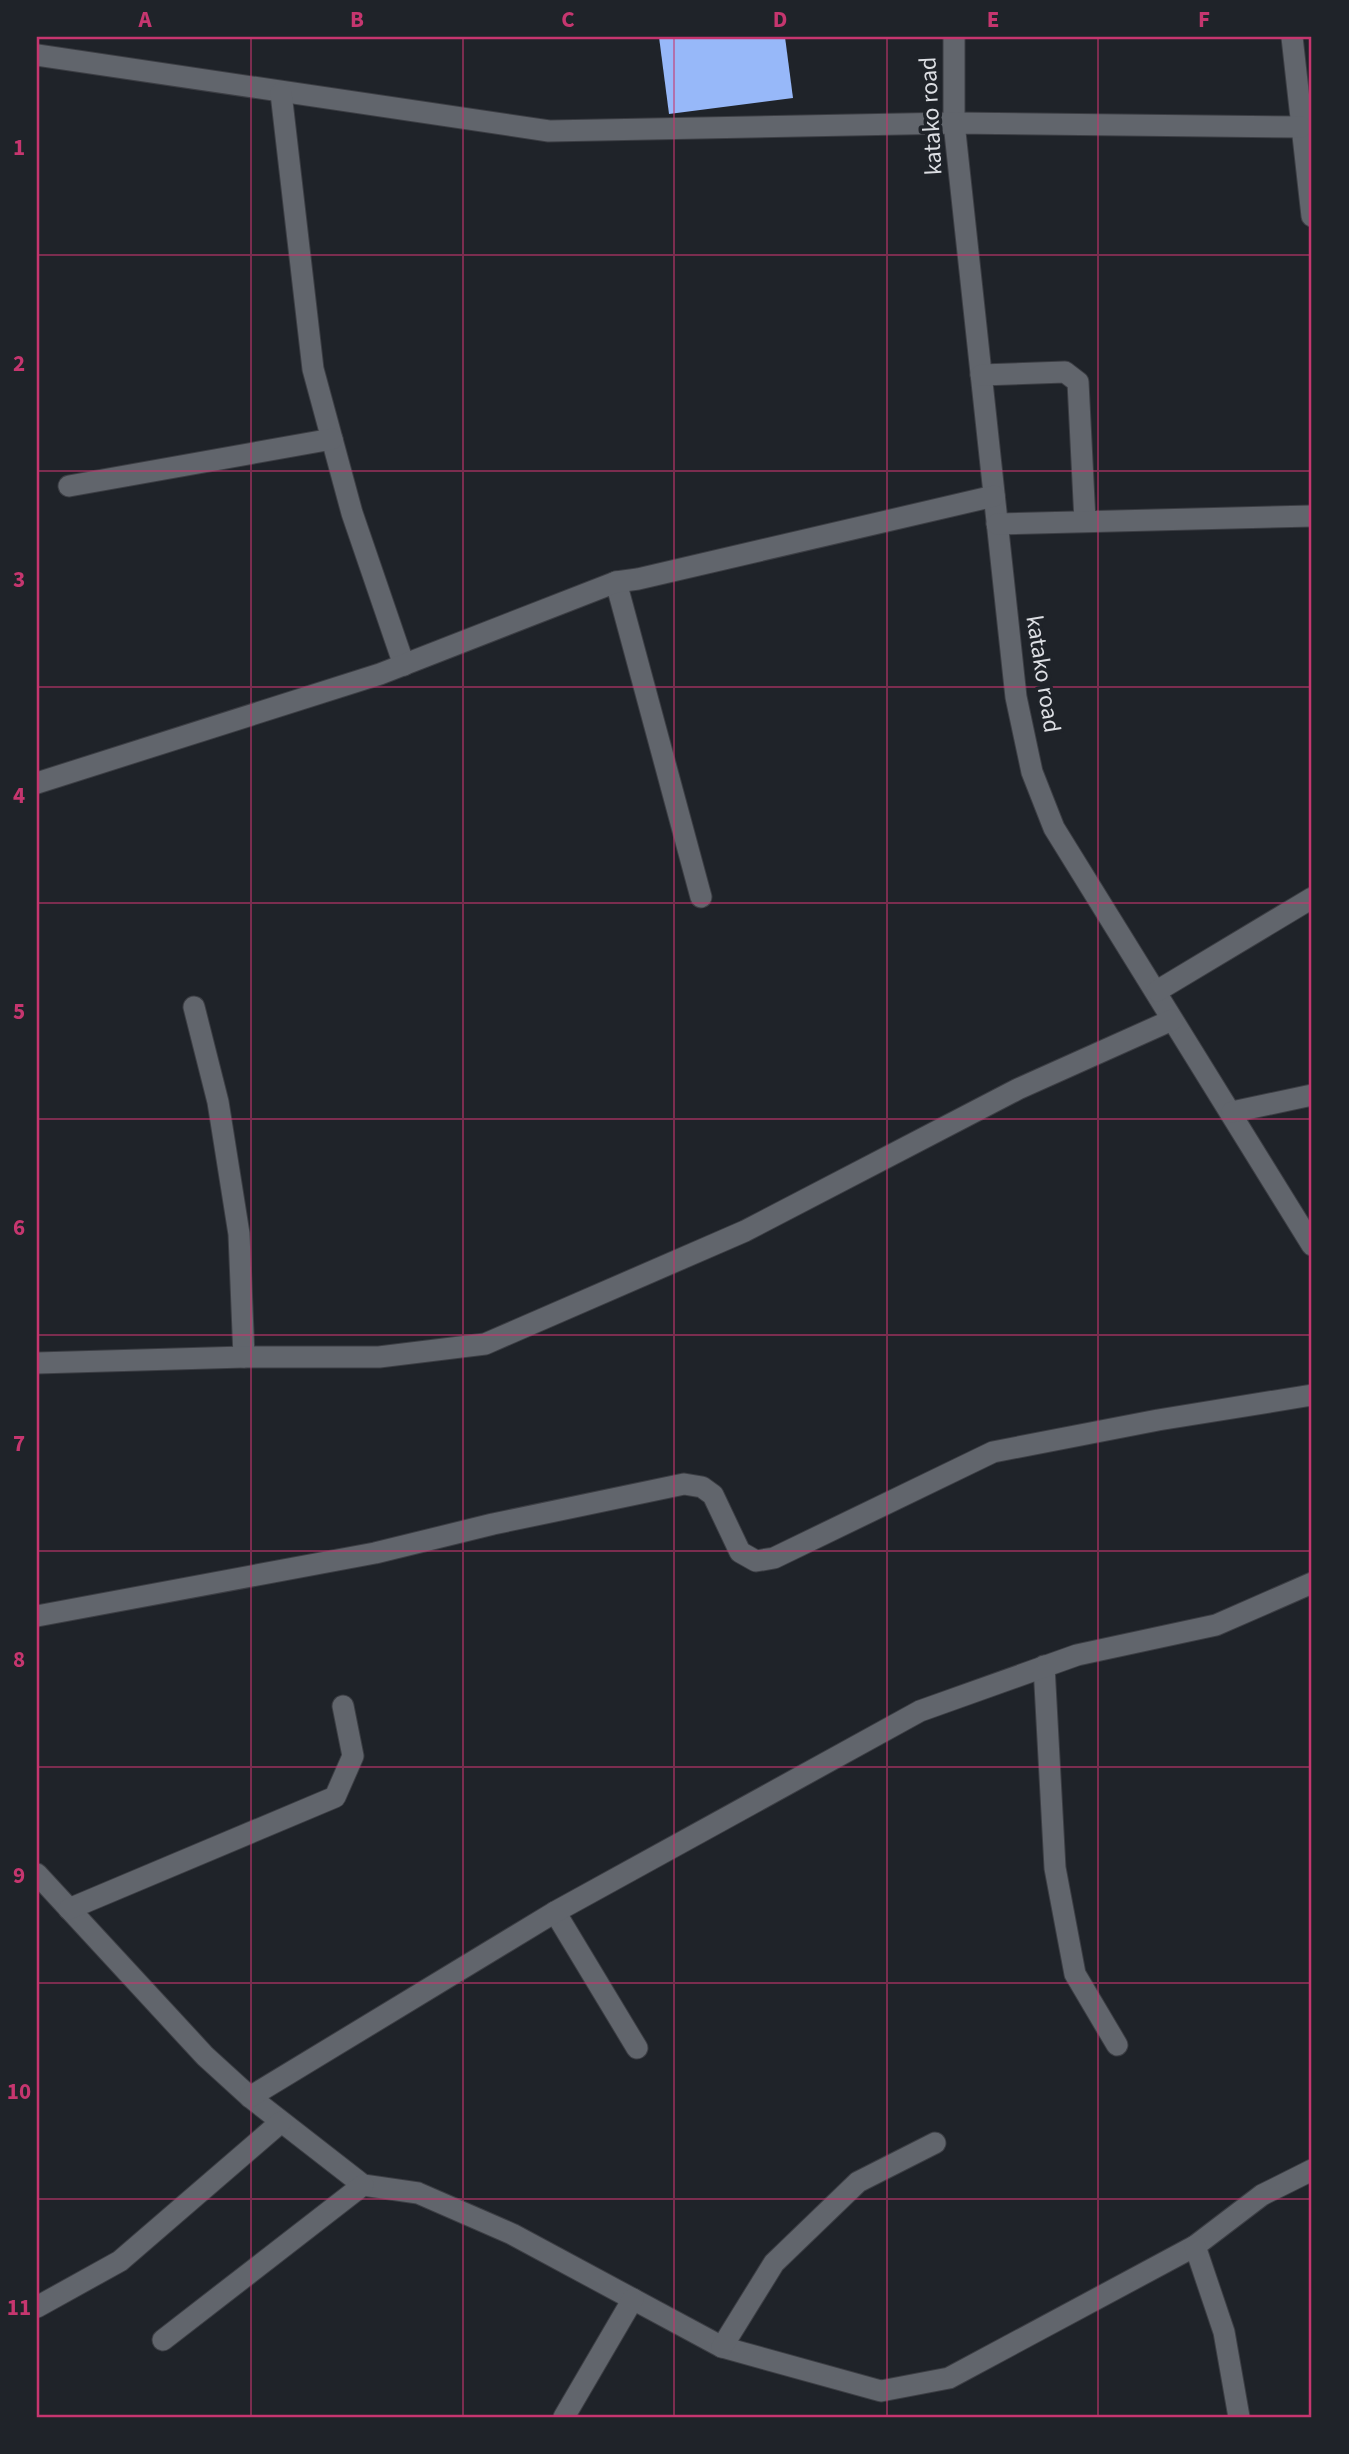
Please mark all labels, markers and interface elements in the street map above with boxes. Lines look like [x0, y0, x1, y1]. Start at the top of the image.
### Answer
text: A [137, 3, 152, 36]
text: B [350, 3, 364, 36]
text: C [561, 3, 575, 36]
text: D [773, 3, 787, 36]
text: E [987, 3, 999, 36]
text: F [1198, 3, 1210, 36]
street label: katako road [910, 56, 952, 176]
text: 1 [13, 131, 25, 164]
text: 2 [13, 347, 25, 380]
text: 3 [13, 563, 25, 596]
street label: katako road [1016, 613, 1070, 735]
text: 4 [13, 779, 25, 812]
text: 5 [13, 995, 25, 1028]
text: 6 [13, 1211, 25, 1244]
text: 7 [13, 1427, 25, 1460]
text: 8 [13, 1643, 25, 1676]
text: 9 [13, 1859, 25, 1892]
text: 10 [7, 2075, 31, 2108]
text: 11 [7, 2291, 31, 2324]

